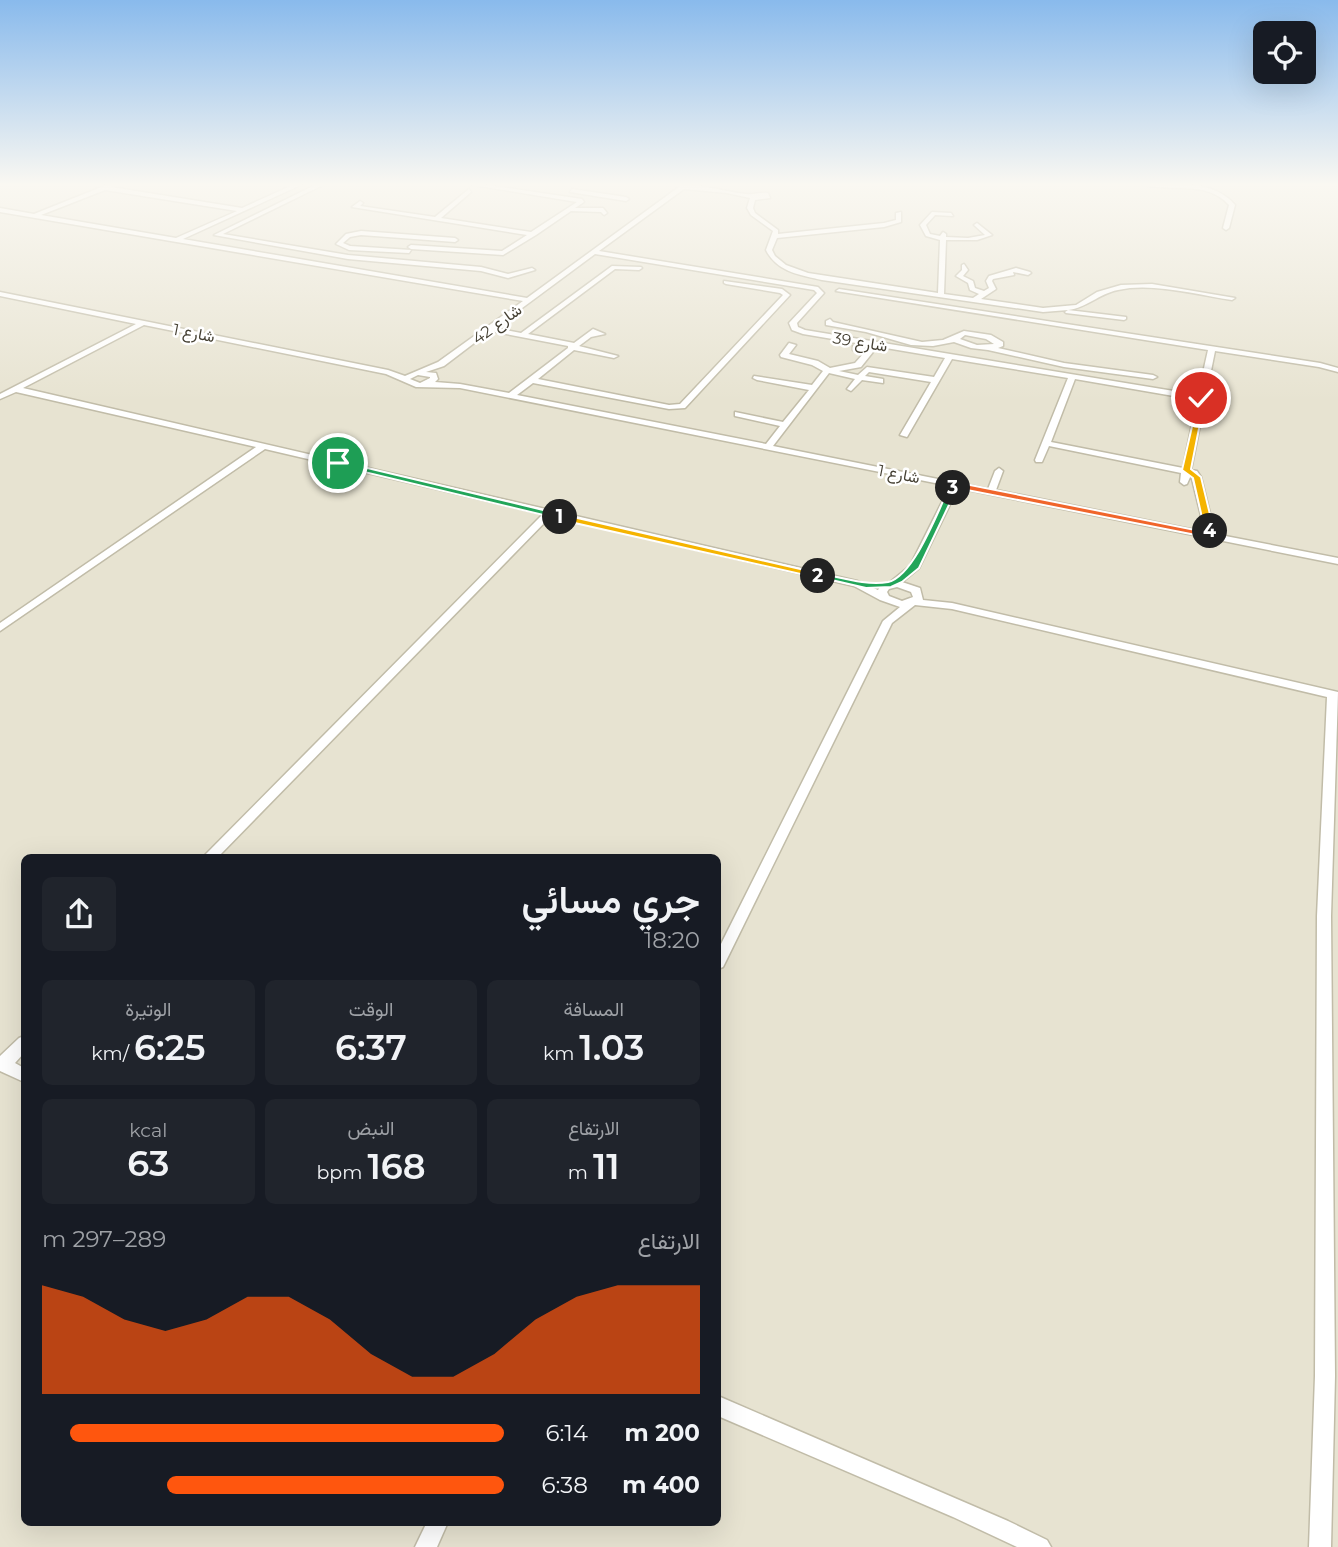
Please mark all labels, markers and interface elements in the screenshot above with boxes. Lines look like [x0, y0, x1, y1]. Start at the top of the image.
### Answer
map controls [1253, 21, 1316, 84]
button: locate [1253, 21, 1316, 84]
street label: شارع 42 [469, 300, 526, 350]
street label: شارع 1 [171, 320, 217, 348]
street label: شارع 39 [831, 328, 889, 358]
pin [1171, 368, 1231, 428]
icon: check [1182, 379, 1220, 417]
pin [308, 433, 368, 493]
icon: arrive [319, 444, 357, 482]
street label: شارع 1 [876, 461, 922, 489]
pin: 3 [936, 470, 970, 505]
text: 3 [947, 476, 958, 499]
pin: 1 [542, 500, 578, 534]
text: 1 [556, 505, 563, 528]
pin: 4 [1192, 514, 1228, 548]
text: 4 [1203, 519, 1216, 542]
pin: 2 [800, 558, 836, 594]
text: 2 [812, 564, 823, 587]
text: جري مسائي [522, 876, 700, 923]
button: share [42, 877, 116, 951]
text: 18:20 [644, 926, 700, 954]
text: الوتيرة [125, 998, 172, 1021]
text: الوقت [349, 998, 393, 1021]
text: المسافة [564, 998, 624, 1021]
text: 6:25 [134, 1026, 205, 1069]
text: 6:37 [335, 1026, 407, 1069]
text: 1.03 [579, 1026, 644, 1069]
text: /km [91, 1042, 134, 1065]
text: km [543, 1042, 579, 1065]
text: النبض [348, 1117, 395, 1140]
text: الارتفاع [568, 1117, 619, 1140]
text: kcal [129, 1119, 167, 1142]
text: 63 [127, 1142, 170, 1185]
text: 168 [367, 1145, 426, 1188]
text: 11 [593, 1145, 620, 1188]
text: bpm [316, 1161, 367, 1184]
text: m [568, 1161, 593, 1184]
text: 289–297 m [42, 1225, 166, 1253]
text: الارتفاع [638, 1227, 700, 1255]
text: 6:14 [546, 1419, 588, 1447]
text: 200 m [625, 1419, 700, 1447]
text: 6:38 [541, 1471, 588, 1499]
text: 400 m [622, 1471, 700, 1499]

